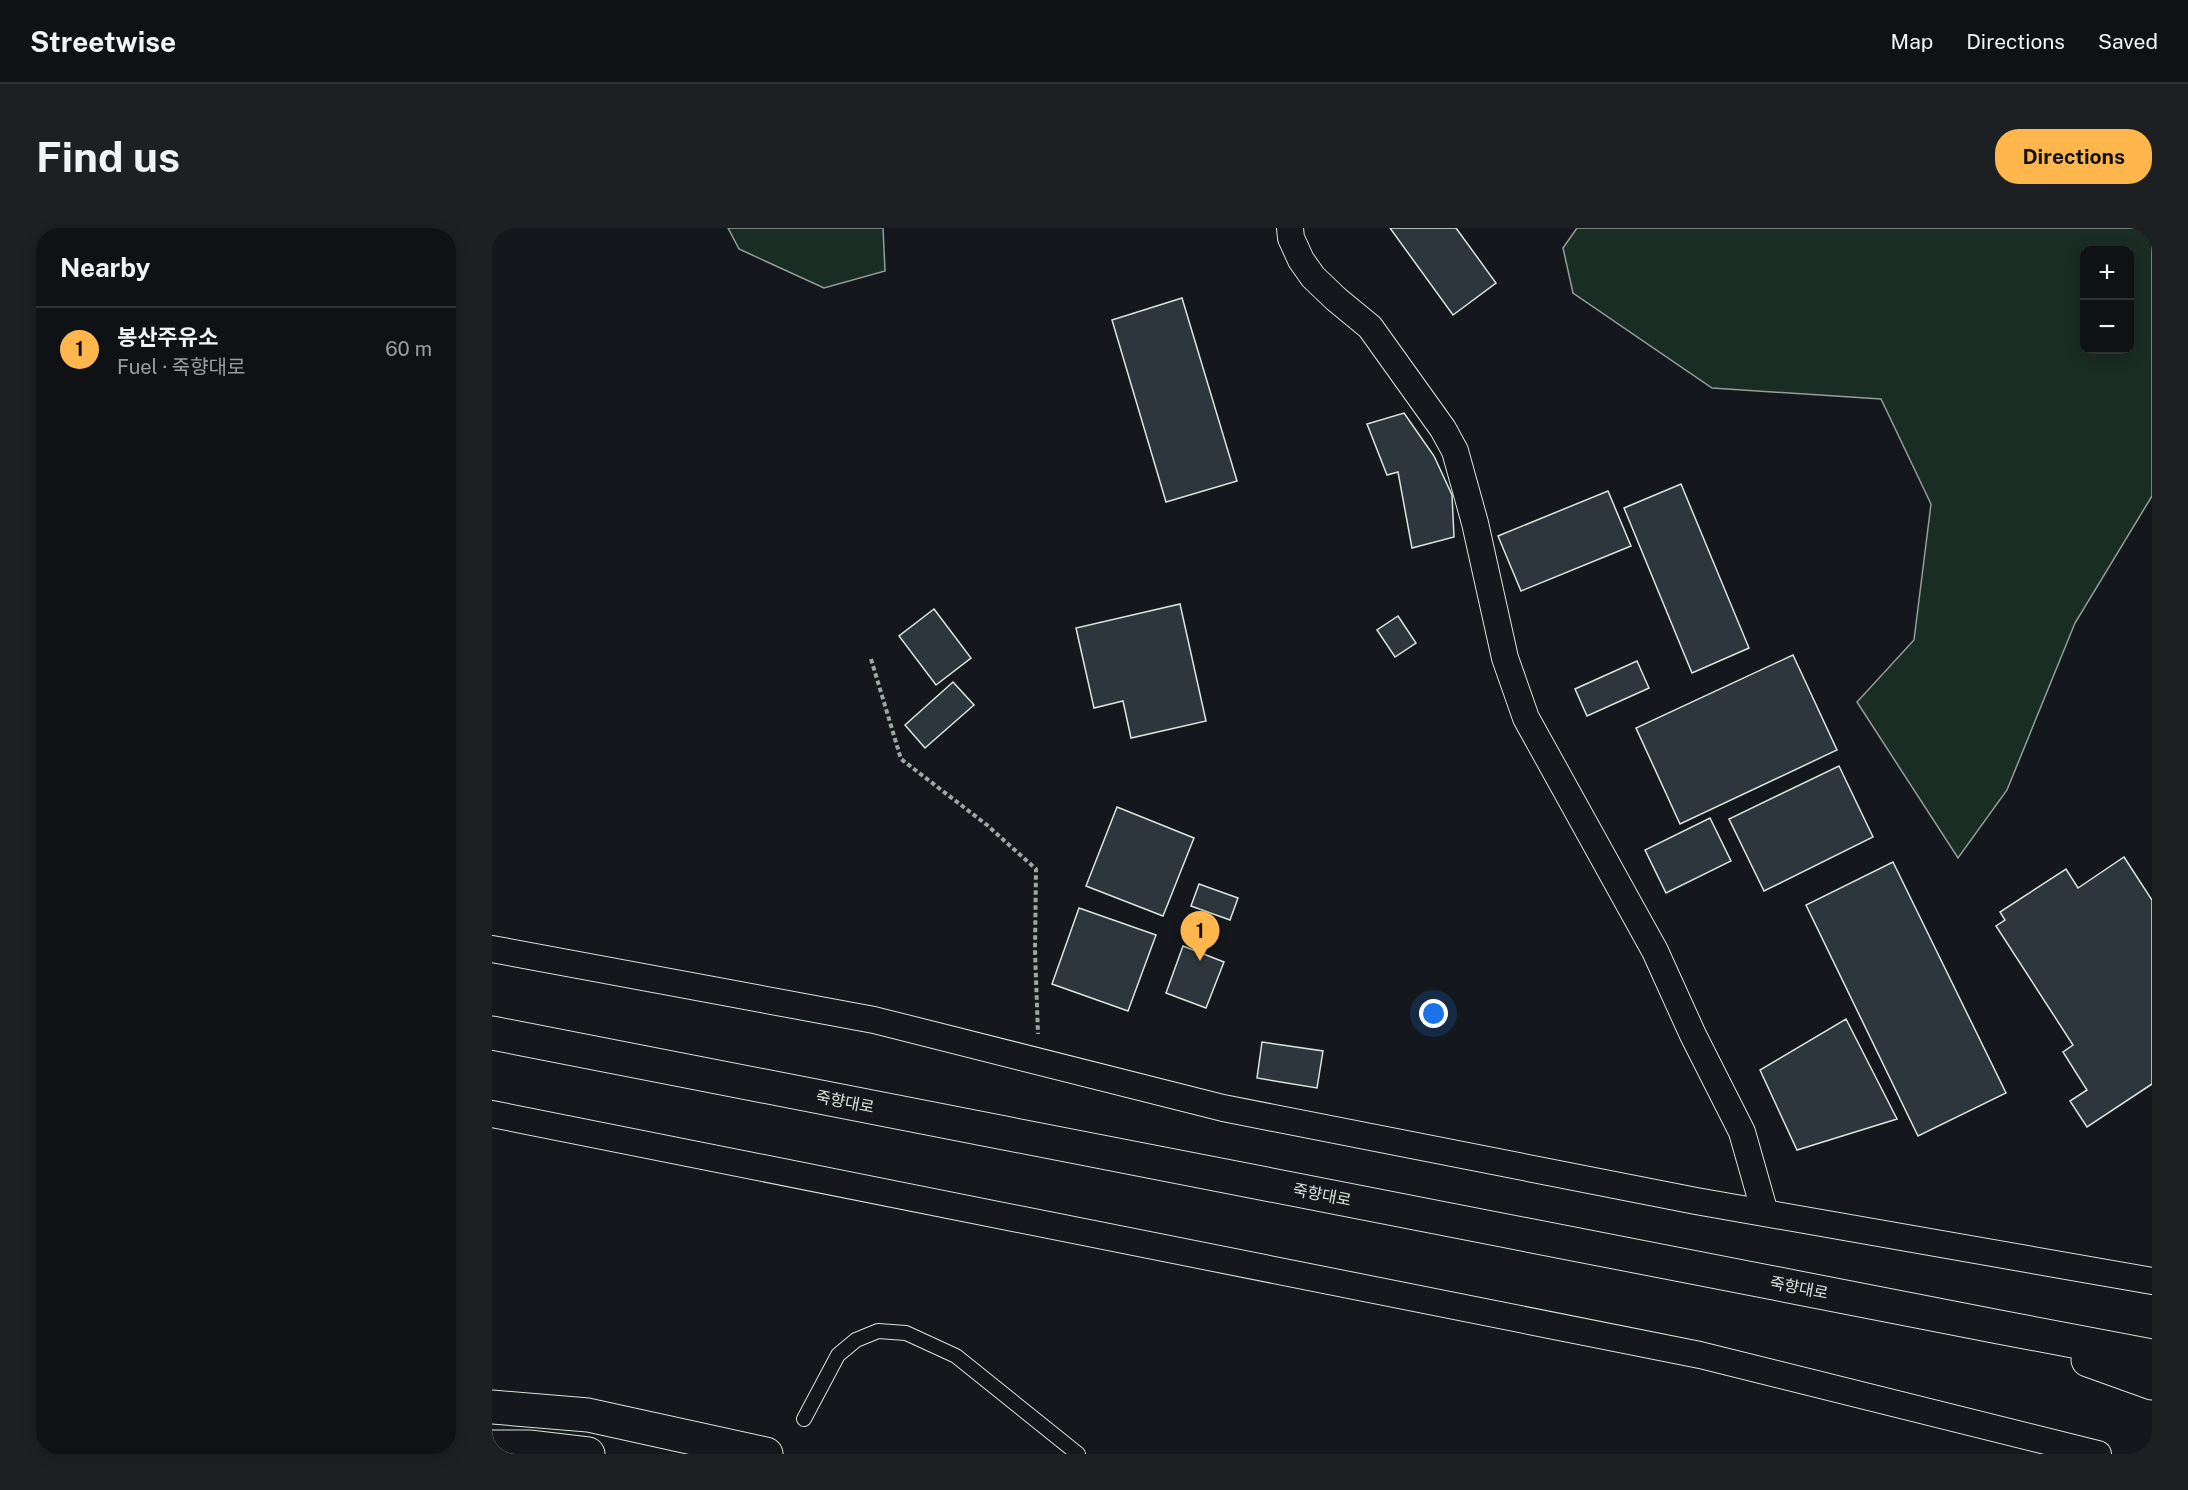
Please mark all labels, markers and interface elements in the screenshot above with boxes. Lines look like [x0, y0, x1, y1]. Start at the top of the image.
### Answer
text: Streetwise [30, 25, 176, 58]
text: Map [1891, 29, 1933, 54]
text: Directions [1966, 29, 2065, 54]
text: Saved [2098, 29, 2158, 54]
button: Directions [1995, 129, 2152, 184]
text: Find us [36, 132, 180, 181]
map controls [2080, 246, 2134, 354]
button: + [2080, 246, 2134, 300]
text: Nearby [60, 252, 150, 283]
button: − [2080, 300, 2134, 354]
text: 봉산주유소 [117, 324, 218, 350]
text: 1 [75, 337, 84, 361]
text: 60 m [385, 337, 432, 361]
text: Fuel · 죽향대로 [117, 355, 245, 379]
pin: 1 [1180, 912, 1220, 961]
your location [1419, 999, 1448, 1028]
street label: 죽향대로 [814, 1087, 876, 1117]
street label: 죽향대로 [1291, 1180, 1353, 1210]
street label: 죽향대로 [1768, 1273, 1830, 1303]

